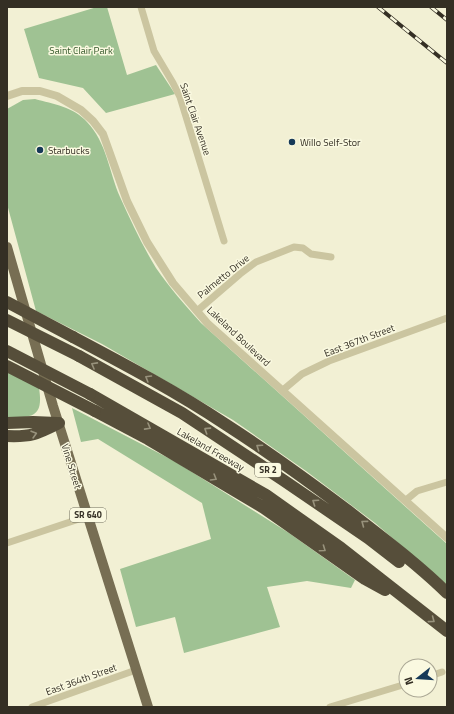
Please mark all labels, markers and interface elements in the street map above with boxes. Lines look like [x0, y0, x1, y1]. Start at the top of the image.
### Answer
park label: Saint Clair Park [49, 43, 113, 58]
street label: Saint Clair Avenue [176, 81, 215, 157]
place label: Willo Self-Stor [300, 135, 361, 150]
marker: Willo Self-Stor [287, 137, 297, 147]
place label: Starbucks [48, 143, 90, 158]
marker: Starbucks [35, 145, 45, 155]
street label: Palmetto Drive [194, 251, 252, 302]
street label: Lakeland Boulevard [204, 303, 274, 370]
street label: East 367th Street [322, 320, 397, 361]
one-way arrow [91, 362, 98, 369]
one-way arrow [145, 375, 152, 382]
one-way arrow [144, 422, 151, 429]
street label: Lakeland Freeway [174, 424, 247, 475]
one-way arrow [204, 428, 211, 435]
one-way arrow [30, 430, 37, 439]
street label: Vine Street [58, 442, 86, 491]
one-way arrow [256, 445, 263, 452]
road number: SR 2 [255, 463, 281, 477]
one-way arrow [210, 473, 217, 481]
one-way arrow [312, 499, 319, 507]
road number: SR 640 [70, 508, 106, 522]
one-way arrow [361, 521, 368, 528]
one-way arrow [319, 544, 326, 552]
one-way arrow [428, 615, 435, 622]
north arrow [398, 658, 438, 698]
street label: East 364th Street [44, 660, 119, 699]
text: N [400, 675, 417, 687]

